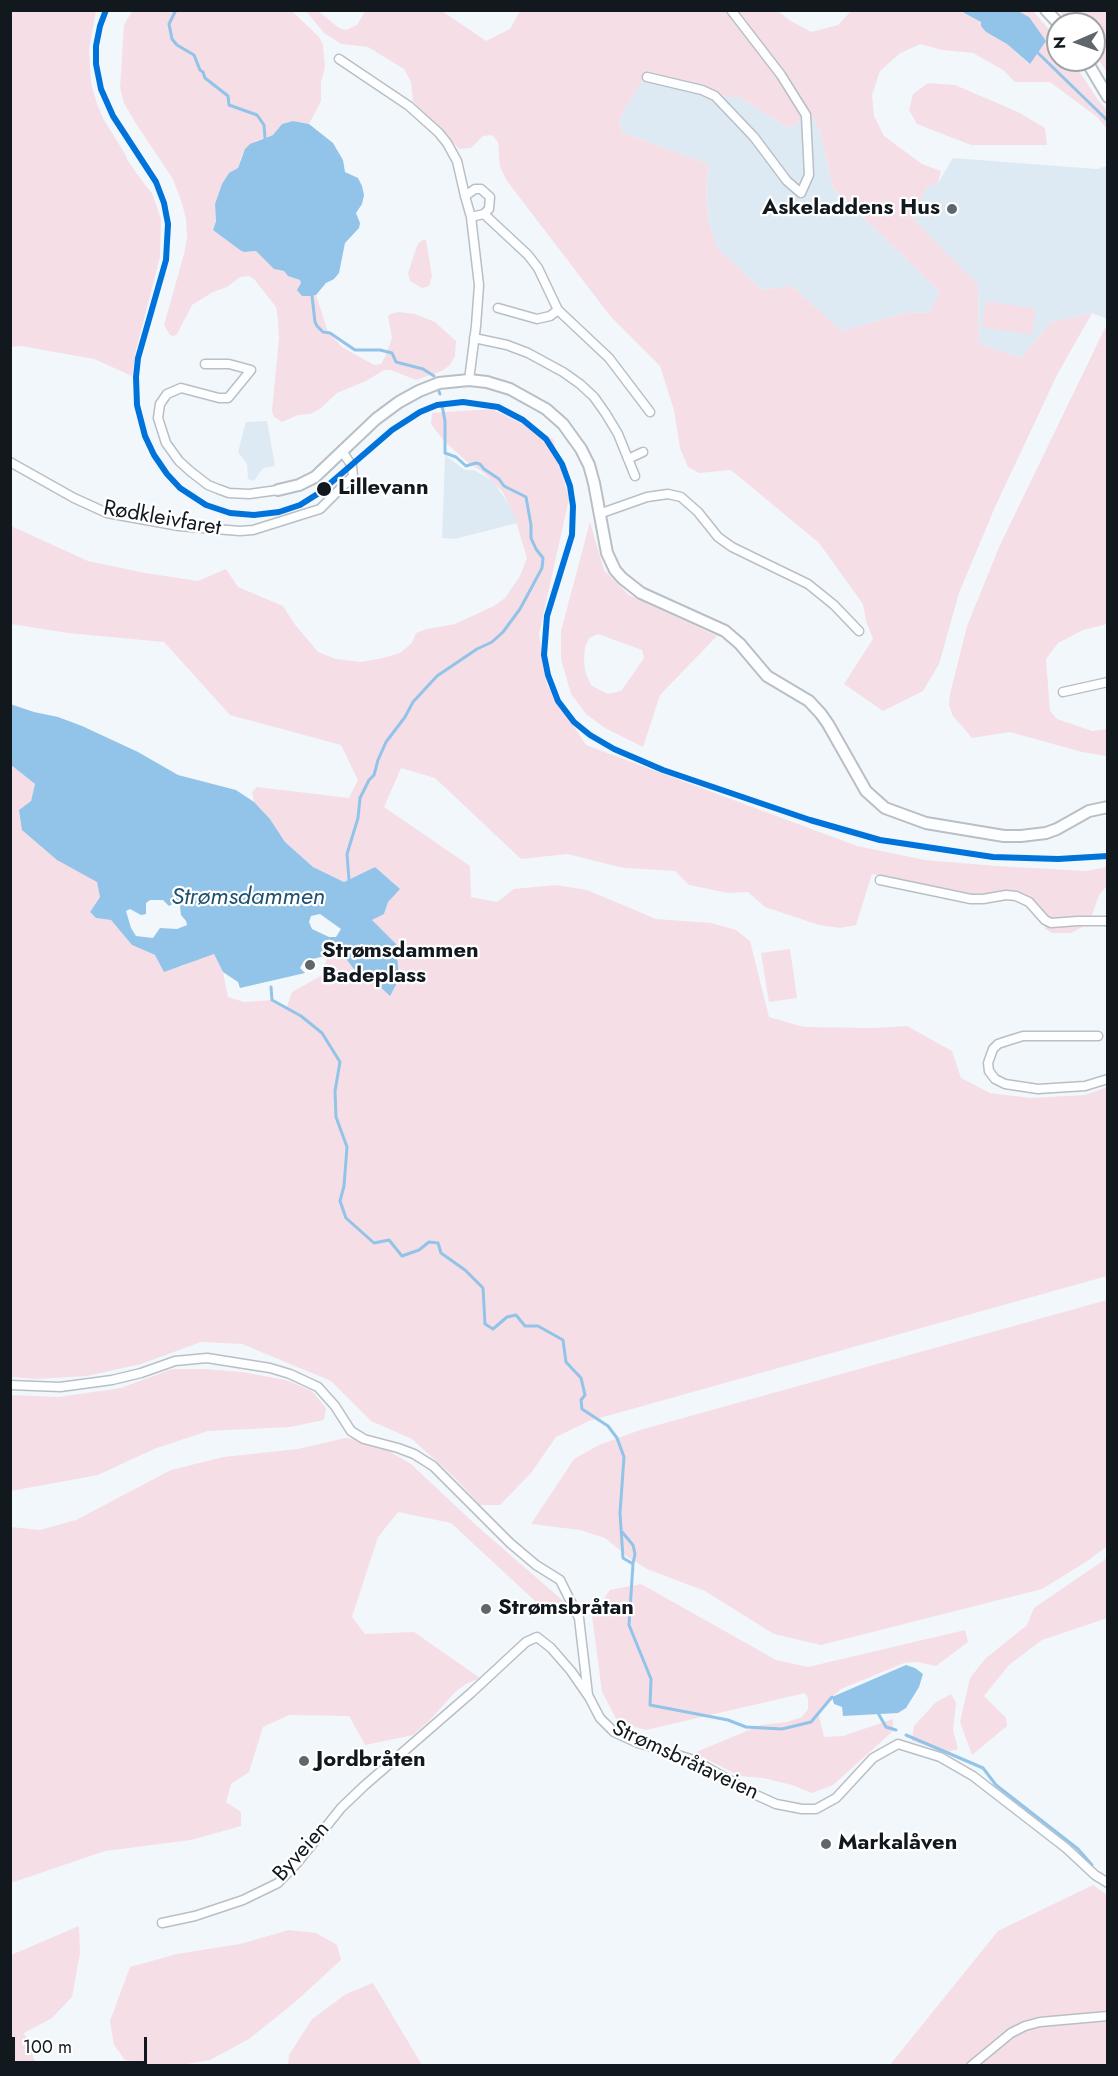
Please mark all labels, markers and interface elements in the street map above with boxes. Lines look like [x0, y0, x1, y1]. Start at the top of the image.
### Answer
north arrow [1046, 12, 1106, 72]
text: N [1048, 36, 1071, 49]
place label: Askeladdens Hus [762, 196, 940, 222]
marker: Askeladdens Hus [945, 202, 959, 216]
place label: Lillevann [338, 476, 429, 502]
marker: Lillevann [315, 480, 333, 498]
street label: Rødkleivfaret [101, 496, 223, 542]
water label: Strømsdammen [171, 884, 325, 912]
place label: Strømsdammen Badeplass [322, 939, 479, 990]
marker: Strømsdammen Badeplass [303, 958, 317, 972]
place label: Strømsbråtan [498, 1596, 634, 1622]
marker: Strømsbråtan [479, 1602, 493, 1616]
street label: Strømsbråtaveien [608, 1716, 762, 1806]
place label: Jordbråten [316, 1748, 426, 1774]
marker: Jordbråten [297, 1754, 311, 1768]
street label: Byveien [268, 1816, 336, 1888]
place label: Markalåven [838, 1831, 957, 1857]
marker: Markalåven [819, 1837, 833, 1851]
scale bar [15, 2025, 150, 2063]
text: 100 m [23, 2034, 72, 2060]

